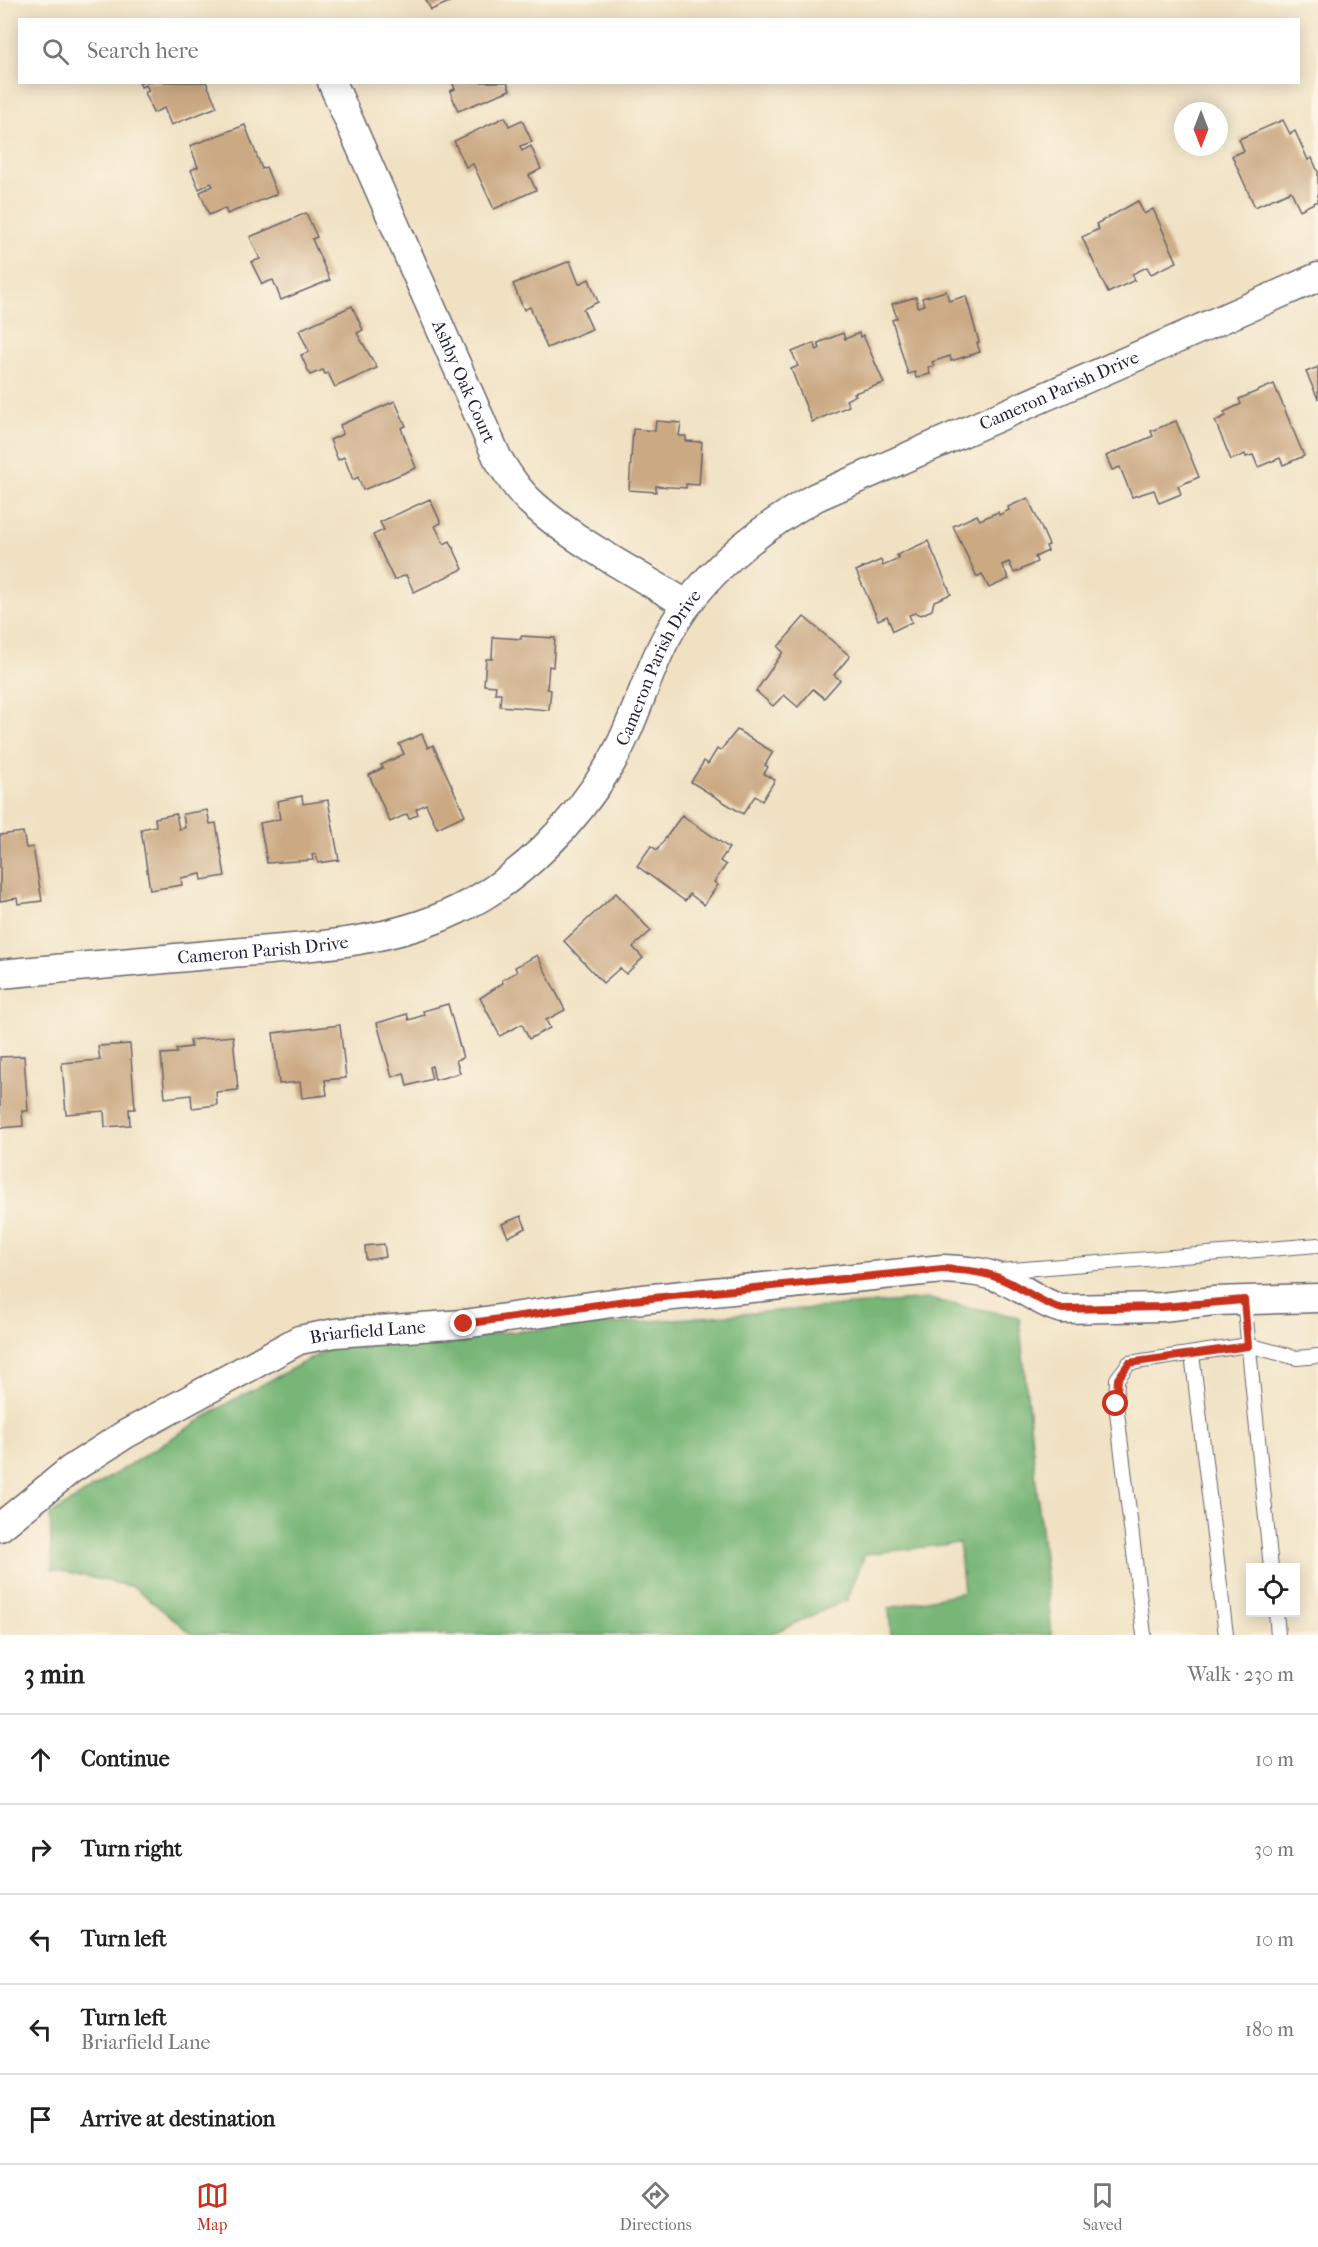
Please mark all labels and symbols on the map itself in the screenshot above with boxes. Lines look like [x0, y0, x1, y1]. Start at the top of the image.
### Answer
north arrow [1174, 102, 1228, 156]
street label: Ashby Oak Court [427, 316, 500, 447]
street label: Cameron Parish Drive [976, 347, 1142, 435]
street label: Cameron Parish Drive [612, 585, 706, 749]
street label: Cameron Parish Drive [177, 932, 350, 969]
route end [450, 1310, 476, 1336]
street label: Briarfield Lane [308, 1317, 427, 1349]
route start [1102, 1390, 1128, 1416]

